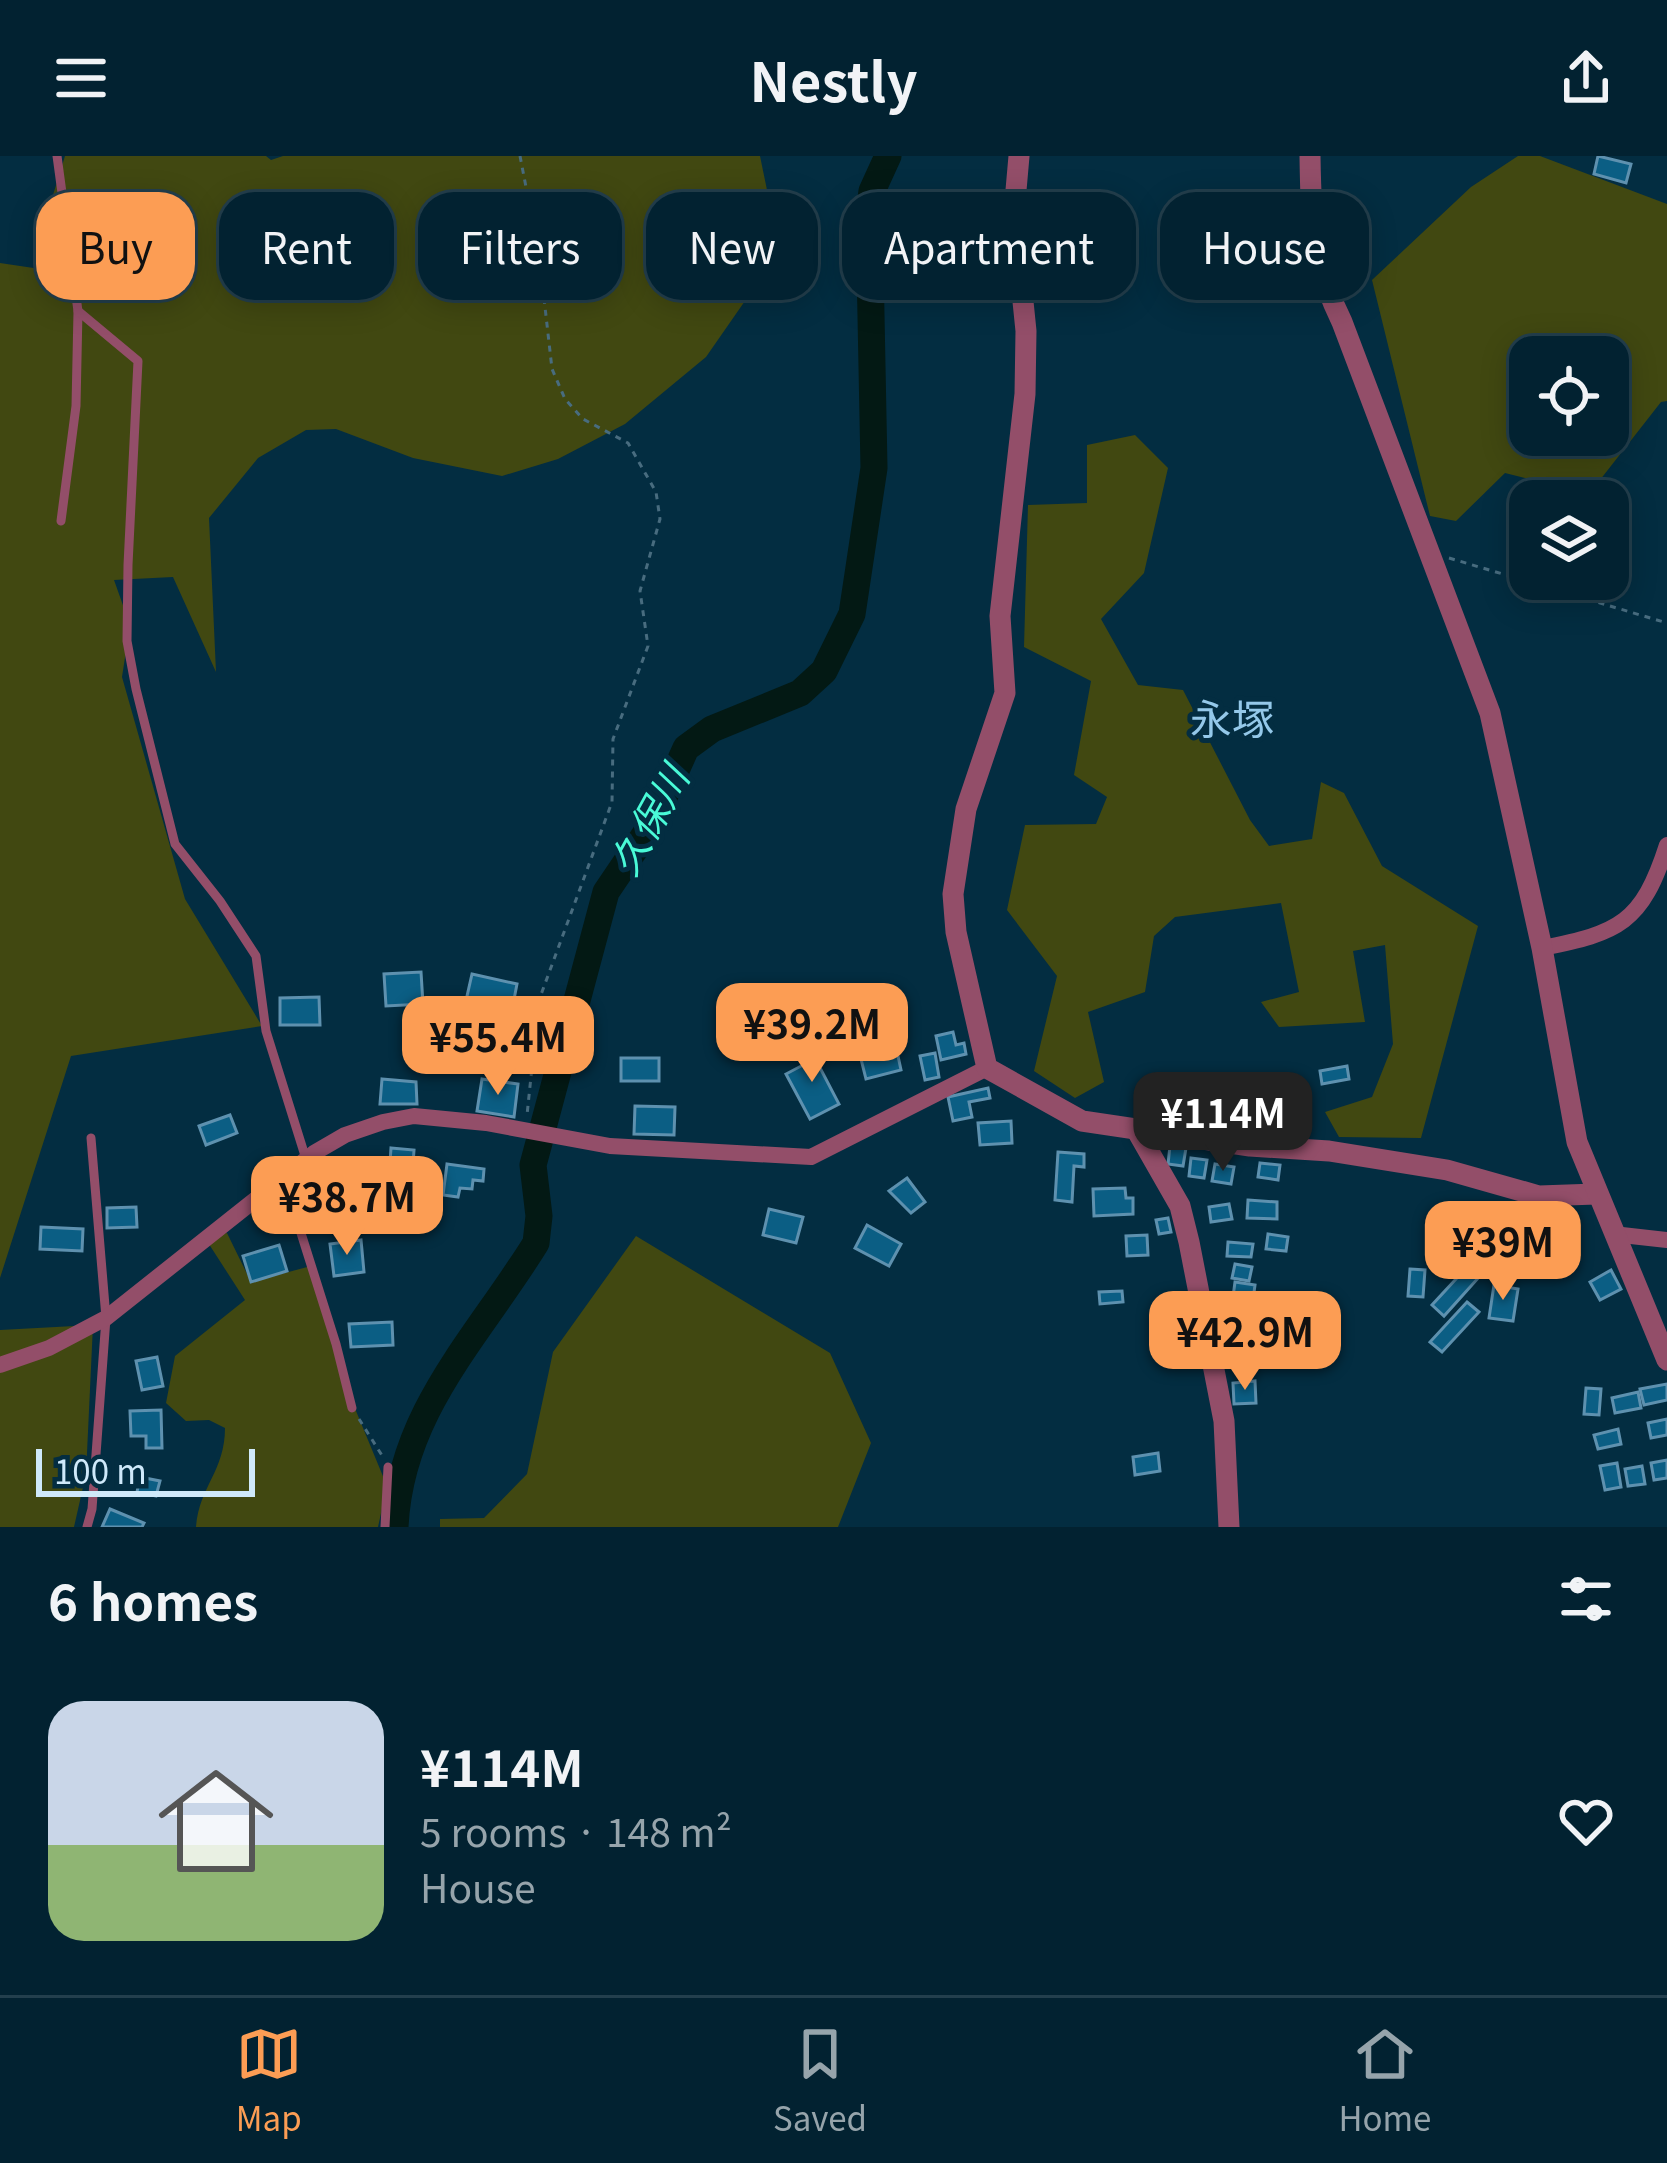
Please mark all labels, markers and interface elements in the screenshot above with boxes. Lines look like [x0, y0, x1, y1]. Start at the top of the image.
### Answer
text: Nestly [750, 39, 917, 118]
icon: menu [48, 45, 114, 111]
icon: share [1553, 45, 1619, 111]
chip: Buy [36, 192, 195, 300]
chip: Rent [219, 192, 394, 300]
chip: Filters [418, 192, 622, 300]
chip: New [646, 192, 818, 300]
chip: Apartment [842, 192, 1136, 300]
chip: House [1160, 192, 1369, 300]
map controls [1509, 336, 1629, 600]
button: locate [1509, 336, 1629, 456]
button: layers [1509, 480, 1629, 600]
district label: 永塚 [1190, 686, 1274, 747]
water label: 久保川 [594, 751, 702, 884]
pin: ¥39.2M [714, 983, 910, 1085]
text: ¥39.2M [743, 994, 881, 1050]
pin: ¥55.4M [400, 996, 596, 1098]
text: ¥55.4M [429, 1007, 567, 1063]
pin: ¥114M [1139, 1072, 1307, 1174]
text: ¥114M [1160, 1083, 1286, 1139]
pin: ¥38.7M [249, 1156, 445, 1258]
text: ¥38.7M [278, 1167, 416, 1223]
pin: ¥39M [1432, 1201, 1574, 1303]
text: ¥39M [1452, 1212, 1554, 1268]
pin: ¥42.9M [1147, 1291, 1343, 1393]
text: ¥42.9M [1176, 1302, 1314, 1358]
scale bar [36, 1443, 255, 1496]
text: 100 m [54, 1446, 147, 1494]
text: 6 homes [48, 1562, 258, 1636]
icon: filters [1553, 1566, 1619, 1632]
text: ¥114M [420, 1728, 584, 1802]
icon: home [144, 1749, 288, 1893]
icon: heart [1553, 1788, 1619, 1854]
text: 5 rooms · 148 m² [420, 1802, 732, 1858]
text: House [420, 1858, 536, 1914]
tab: Map [236, 2021, 302, 2141]
tab: Saved [773, 2021, 867, 2141]
tab: Home [1338, 2021, 1431, 2141]

